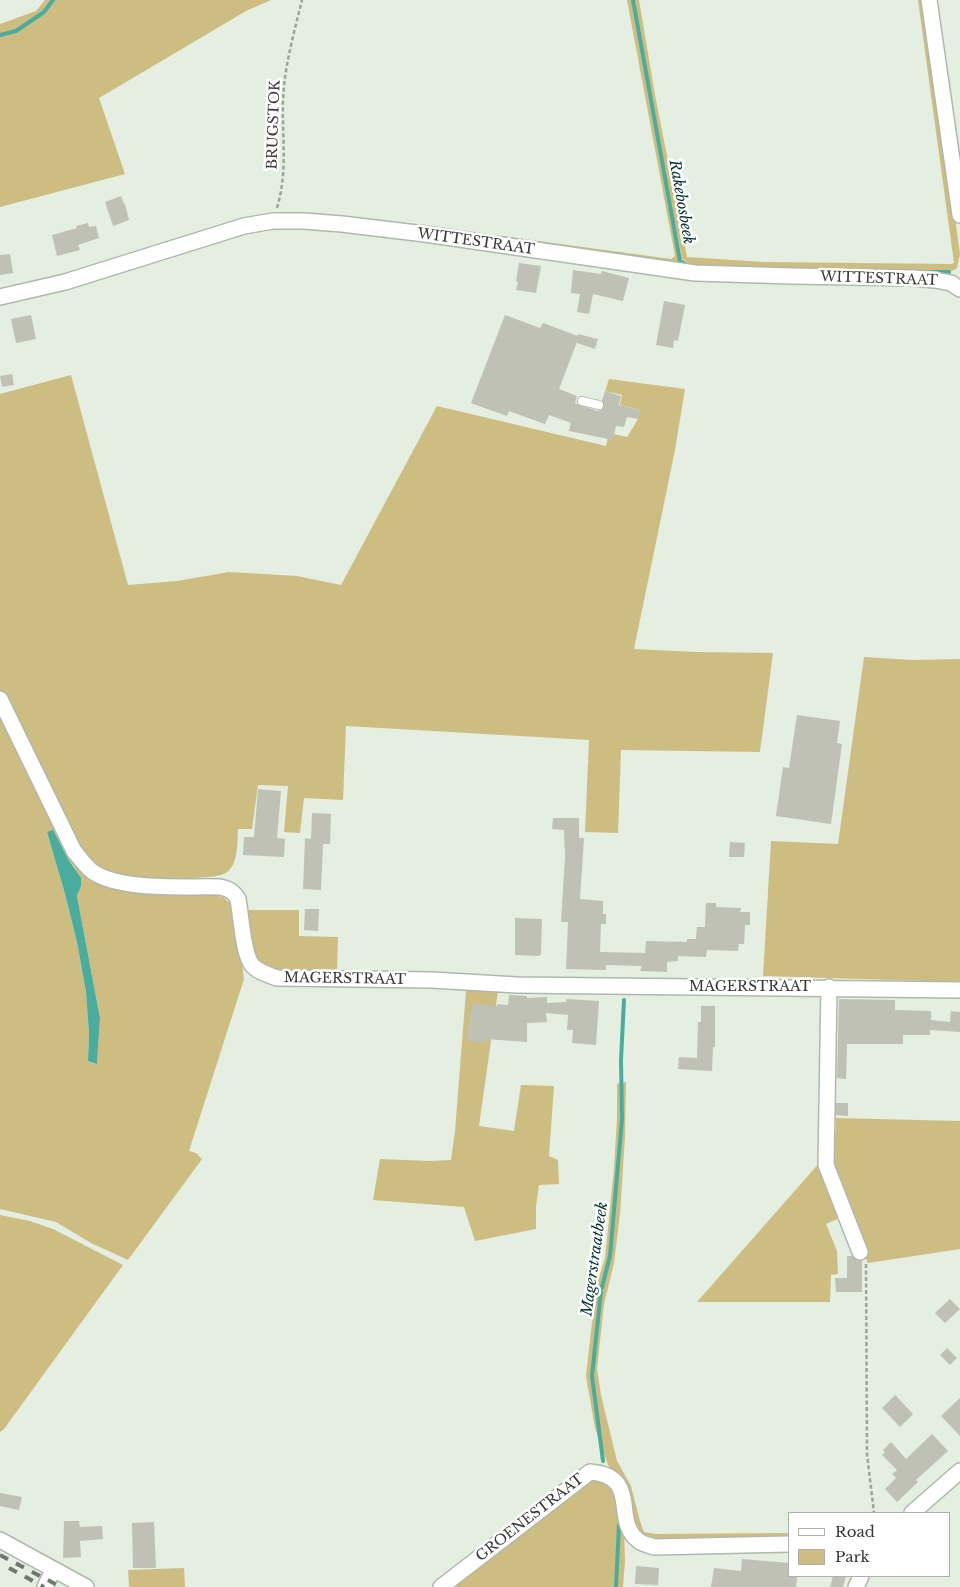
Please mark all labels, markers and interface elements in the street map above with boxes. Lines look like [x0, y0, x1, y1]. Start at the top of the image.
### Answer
street label: BRUGSTOK [264, 80, 284, 170]
water label: Rakebosbeek [665, 158, 697, 246]
street label: WITTESTRAAT [416, 225, 536, 259]
street label: WITTESTRAAT [820, 269, 938, 289]
street label: MAGERSTRAAT [284, 970, 406, 988]
street label: MAGERSTRAAT [689, 979, 811, 995]
water label: Magerstraatbeek [578, 1201, 612, 1317]
street label: GROENESTRAAT [473, 1471, 587, 1565]
legend [788, 1512, 950, 1577]
text: Road [835, 1522, 875, 1541]
text: Park [835, 1547, 870, 1566]

